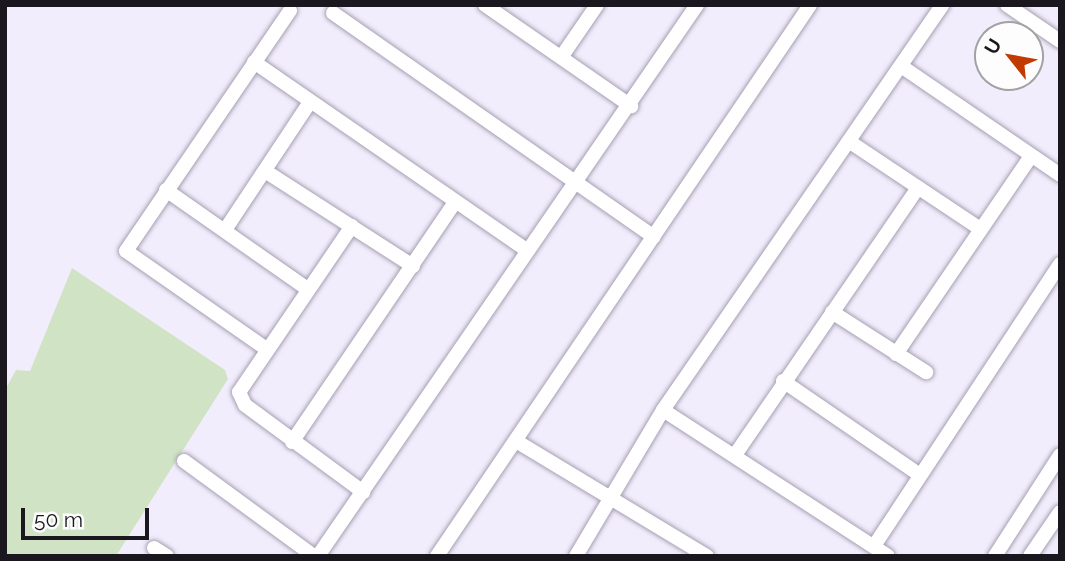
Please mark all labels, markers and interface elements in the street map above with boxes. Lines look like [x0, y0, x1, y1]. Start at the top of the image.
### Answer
north arrow [974, 21, 1044, 91]
text: U [980, 34, 1006, 58]
scale bar [24, 494, 152, 538]
text: 50 m [34, 507, 83, 532]

